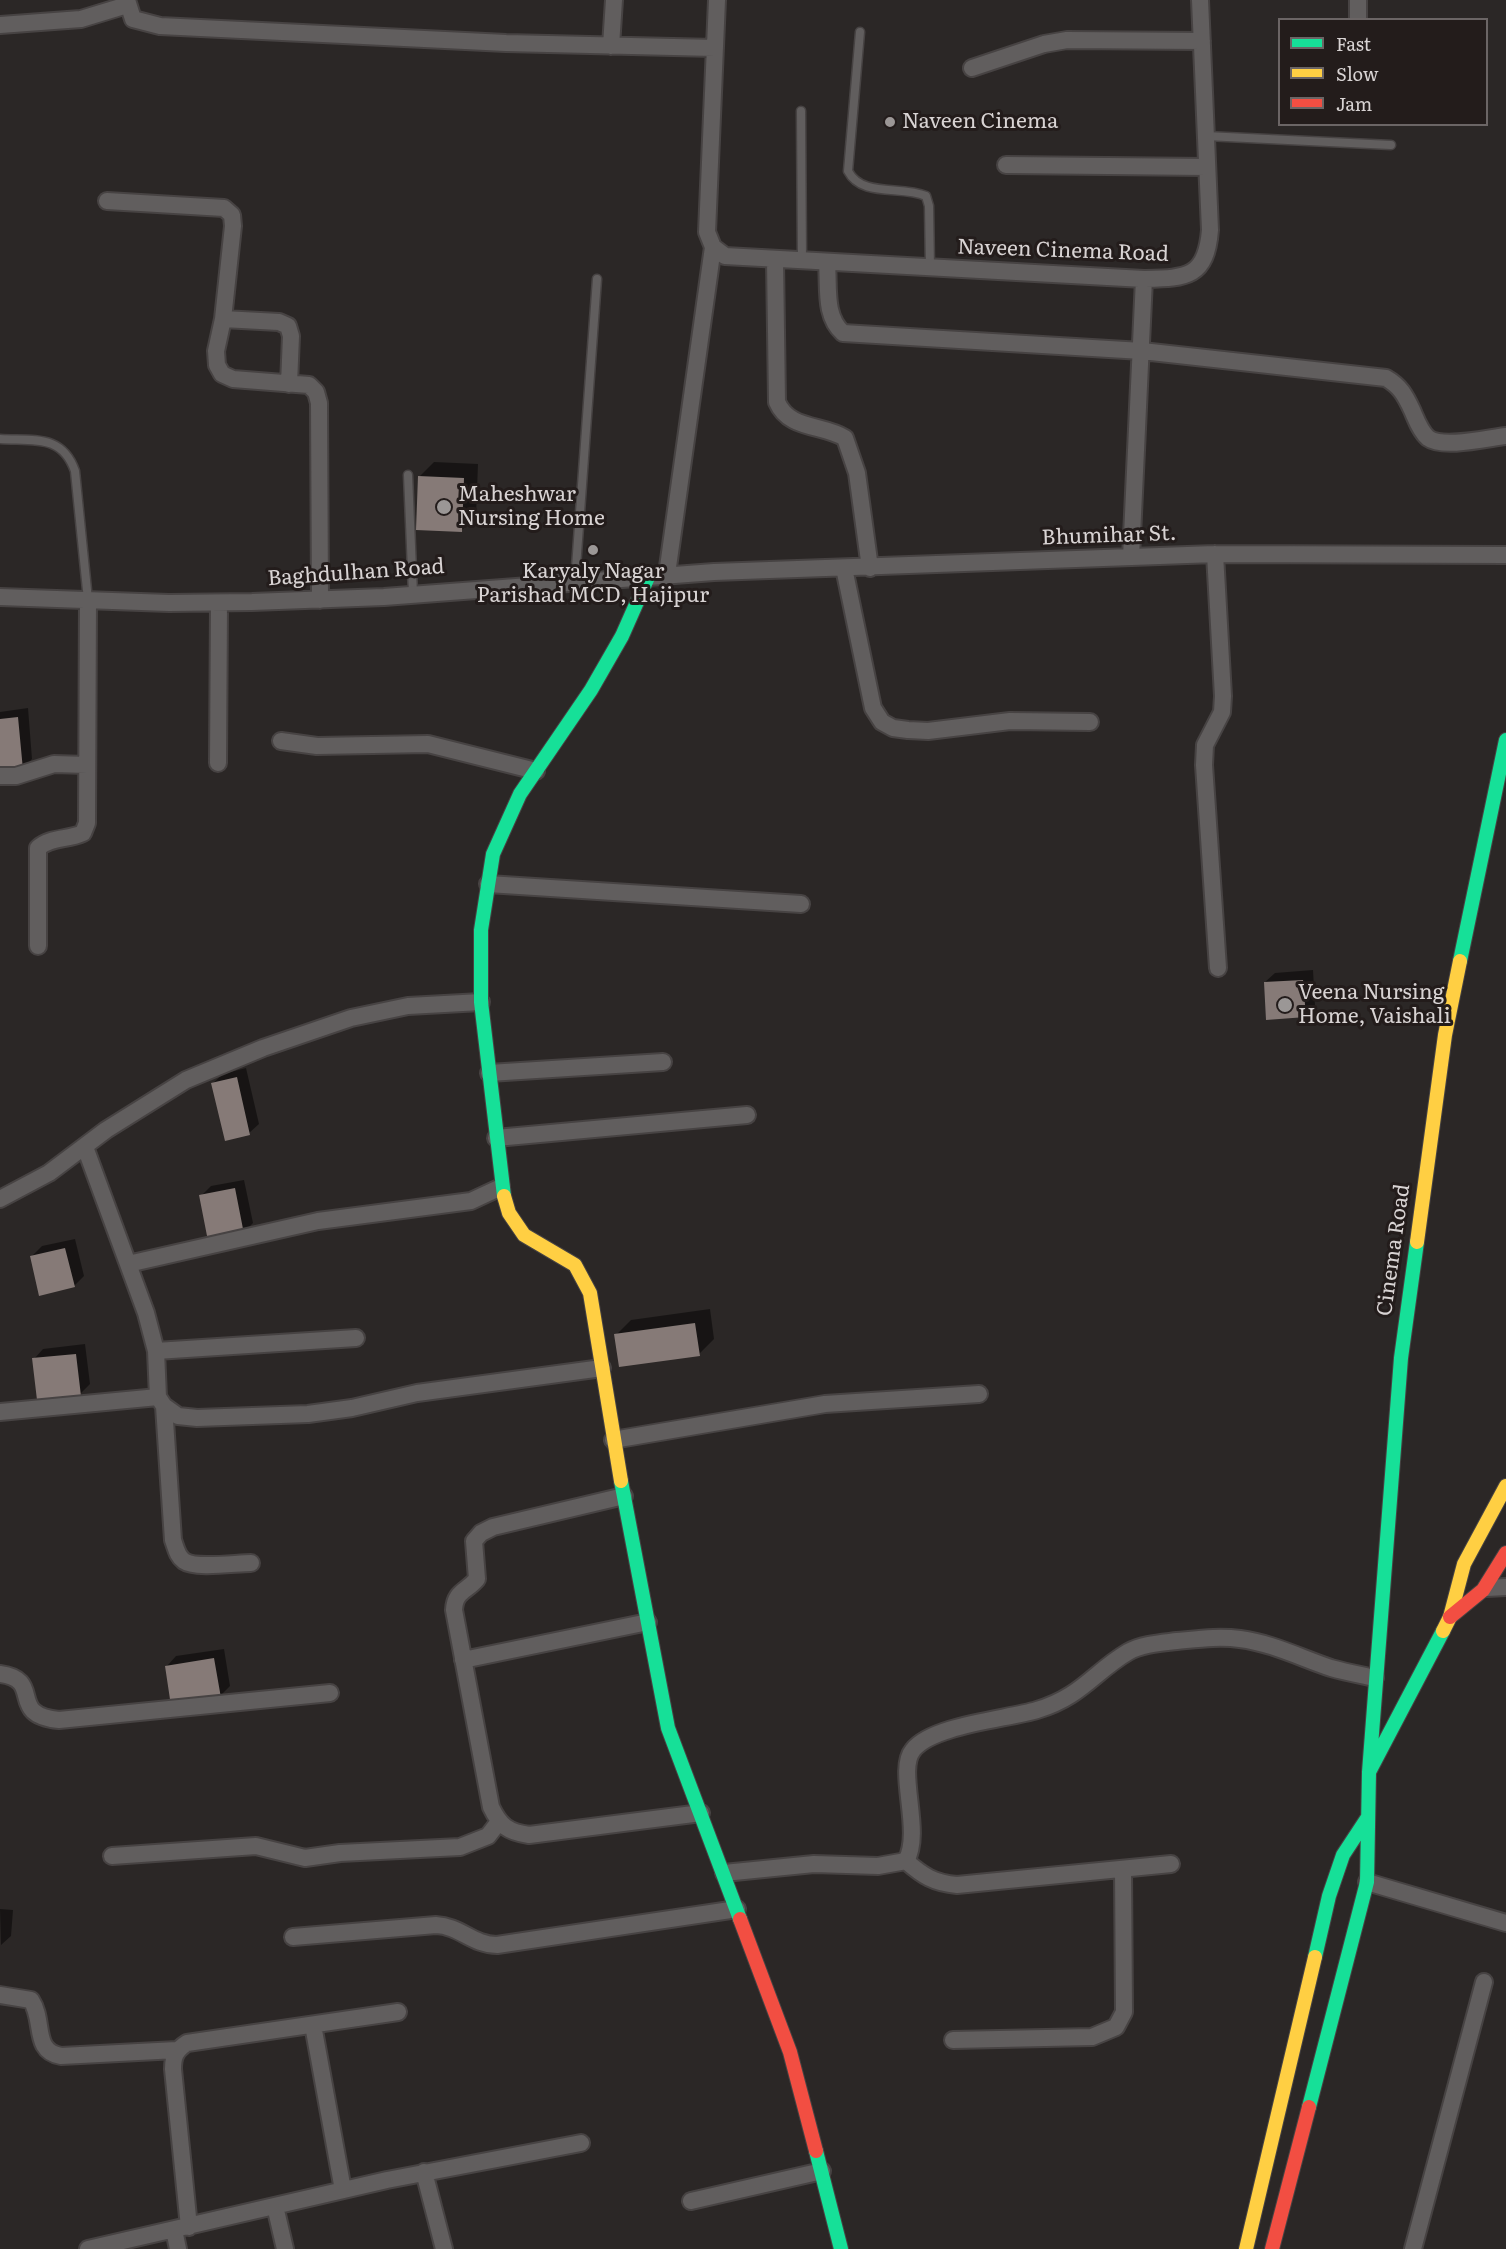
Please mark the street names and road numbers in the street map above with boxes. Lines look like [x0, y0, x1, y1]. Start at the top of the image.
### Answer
street label: Naveen Cinema Road [957, 235, 1169, 267]
street label: Bhumihar St. [1041, 521, 1177, 551]
street label: Baghdulhan Road [267, 554, 445, 592]
street label: Cinema Road [1372, 1182, 1416, 1318]

